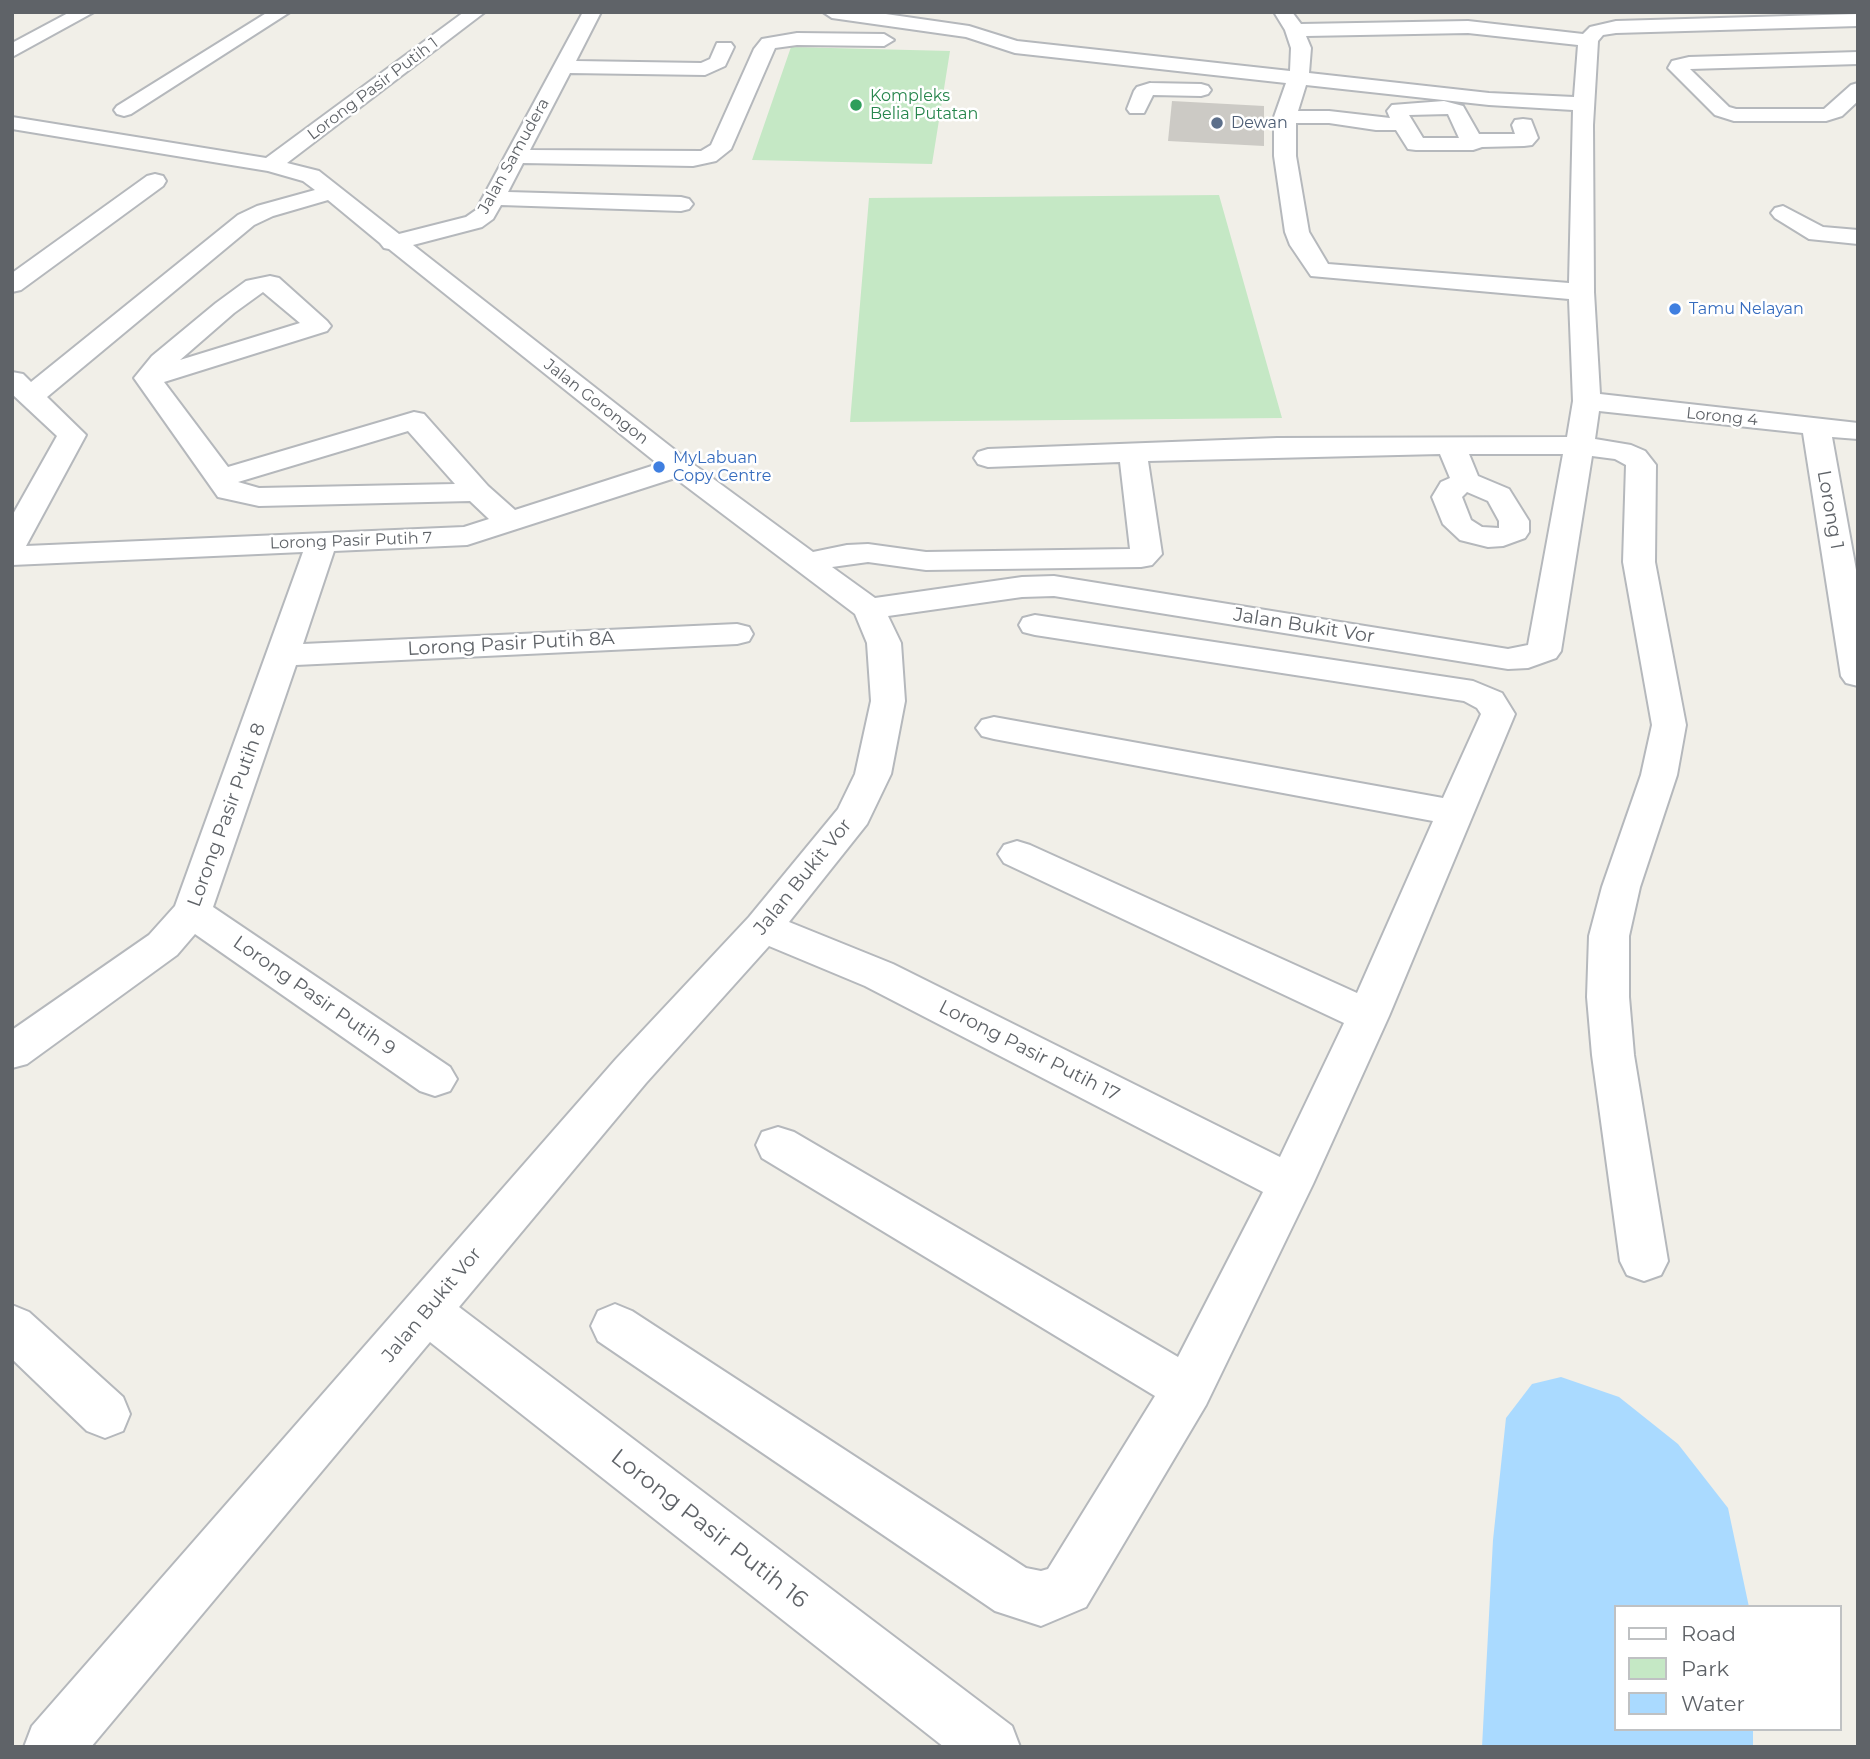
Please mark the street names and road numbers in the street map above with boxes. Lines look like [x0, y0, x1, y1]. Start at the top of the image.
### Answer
street label: Lorong Pasir Putih 1 [304, 34, 442, 144]
street label: Jalan Samudera [474, 95, 554, 217]
street label: Jalan Gorongon [540, 355, 652, 449]
street label: Lorong 4 [1685, 404, 1759, 430]
street label: Lorong 1 [1812, 469, 1848, 551]
street label: Lorong Pasir Putih 7 [270, 529, 432, 553]
street label: Jalan Bukit Vor [1232, 604, 1376, 648]
street label: Lorong Pasir Putih 8A [407, 627, 615, 661]
street label: Lorong Pasir Putih 8 [183, 720, 271, 910]
street label: Jalan Bukit Vor [749, 814, 857, 940]
street label: Lorong Pasir Putih 9 [228, 931, 400, 1061]
street label: Lorong Pasir Putih 17 [935, 996, 1123, 1106]
street label: Jalan Bukit Vor [377, 1243, 487, 1367]
street label: Lorong Pasir Putih 16 [605, 1444, 813, 1614]

